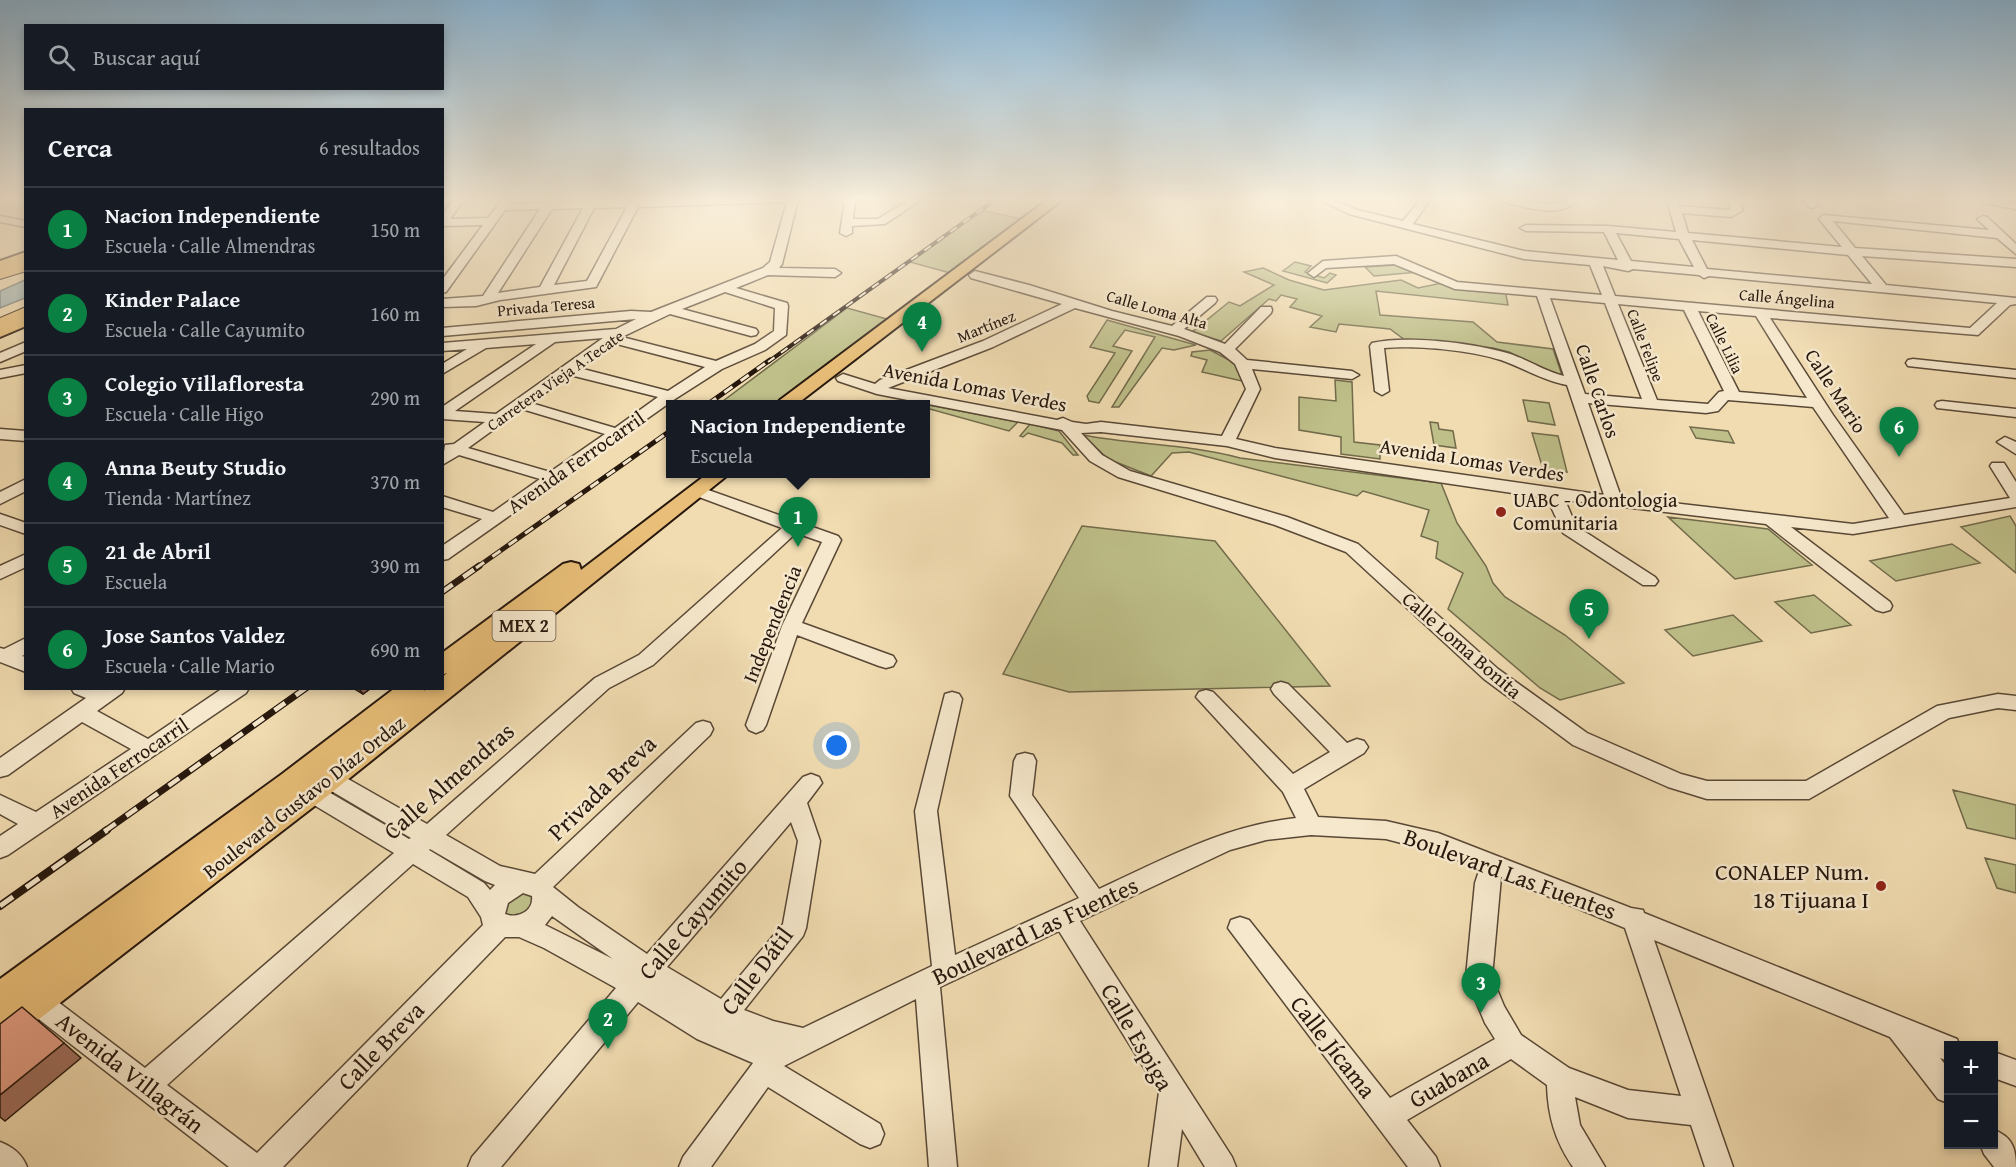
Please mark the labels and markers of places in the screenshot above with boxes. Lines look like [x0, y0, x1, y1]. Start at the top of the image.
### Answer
pin: 4 [902, 302, 942, 352]
pin: 6 [1880, 408, 1918, 457]
place label: UABC - Odontologia Comunitaria [1513, 485, 1678, 537]
pin: 1 [778, 498, 818, 547]
marker: UABC - Odontologia Comunitaria [1494, 505, 1508, 519]
pin: 5 [1570, 590, 1608, 639]
place label: CONALEP Num. 18 Tijuana I [1715, 854, 1869, 917]
marker: CONALEP Num. 18 Tijuana I [1874, 879, 1888, 893]
pin: 3 [1462, 964, 1500, 1013]
pin: 2 [588, 1000, 628, 1049]

